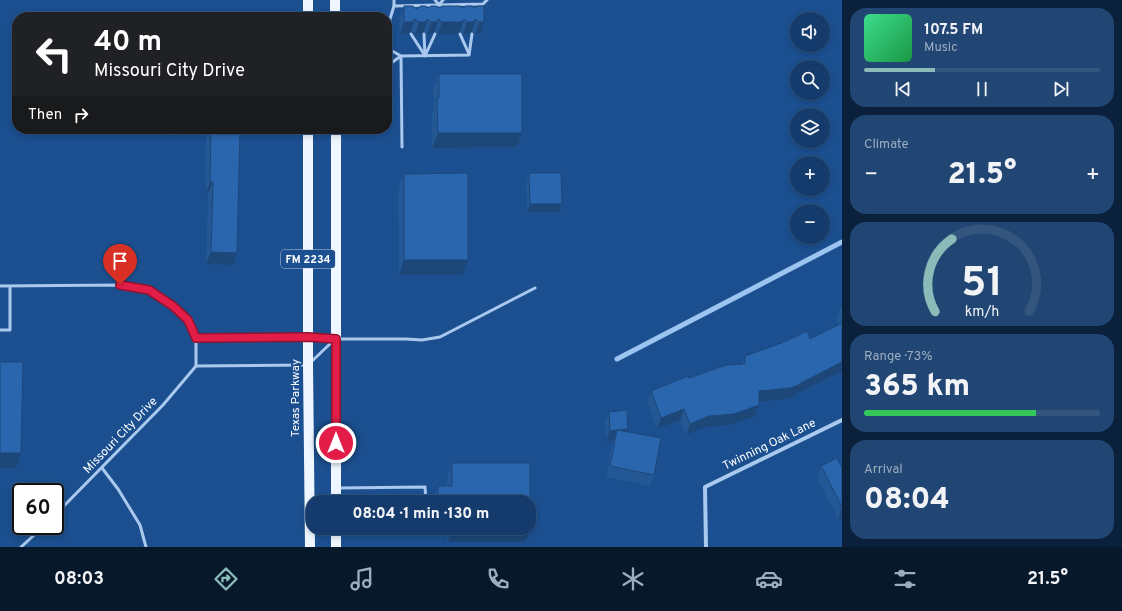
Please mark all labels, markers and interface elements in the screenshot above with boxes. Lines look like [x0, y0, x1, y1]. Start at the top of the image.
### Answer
map controls [790, 12, 830, 244]
button: sound [790, 12, 830, 52]
text: 107.5 FM [924, 21, 983, 40]
text: 40 m [94, 25, 162, 61]
icon: left [28, 28, 80, 80]
text: Music [924, 40, 958, 56]
text: Missouri City Drive [94, 60, 245, 83]
button: search [790, 60, 830, 100]
icon: previous [892, 78, 914, 100]
icon: pause [971, 78, 993, 100]
icon: next [1050, 78, 1072, 100]
icon: right [70, 104, 92, 126]
text: Then [28, 106, 62, 125]
button: layers [790, 108, 830, 148]
text: Climate [864, 137, 909, 153]
button: + [790, 156, 830, 196]
text: 21.5° [947, 157, 1017, 194]
text: − [864, 162, 878, 189]
text: + [1086, 162, 1100, 189]
button: − [790, 204, 830, 244]
pin [103, 244, 137, 285]
icon: arrive [109, 250, 131, 272]
road number: FM 2234 [281, 250, 335, 268]
text: 51 [961, 257, 1003, 310]
text: km/h [965, 302, 999, 320]
text: Range · 73% [864, 349, 933, 365]
street label: Texas Parkway [288, 359, 304, 437]
text: 365 km [864, 369, 970, 406]
street label: Missouri City Drive [80, 394, 161, 477]
street label: Twinning Oak Lane [720, 415, 819, 474]
position arrow [315, 422, 357, 464]
text: Arrival [864, 462, 903, 478]
text: 08:04 [864, 482, 950, 519]
speed limit sign: 60 [12, 483, 64, 535]
text: 08:04 · 1 min · 130 m [353, 505, 489, 524]
icon: directions [212, 565, 240, 593]
icon: music [348, 565, 376, 593]
icon: phone [484, 565, 512, 593]
icon: climate [619, 565, 647, 593]
icon: car [755, 565, 783, 593]
icon: filters [891, 565, 919, 593]
text: 08:03 [54, 568, 104, 591]
text: 21.5° [1027, 568, 1068, 591]

